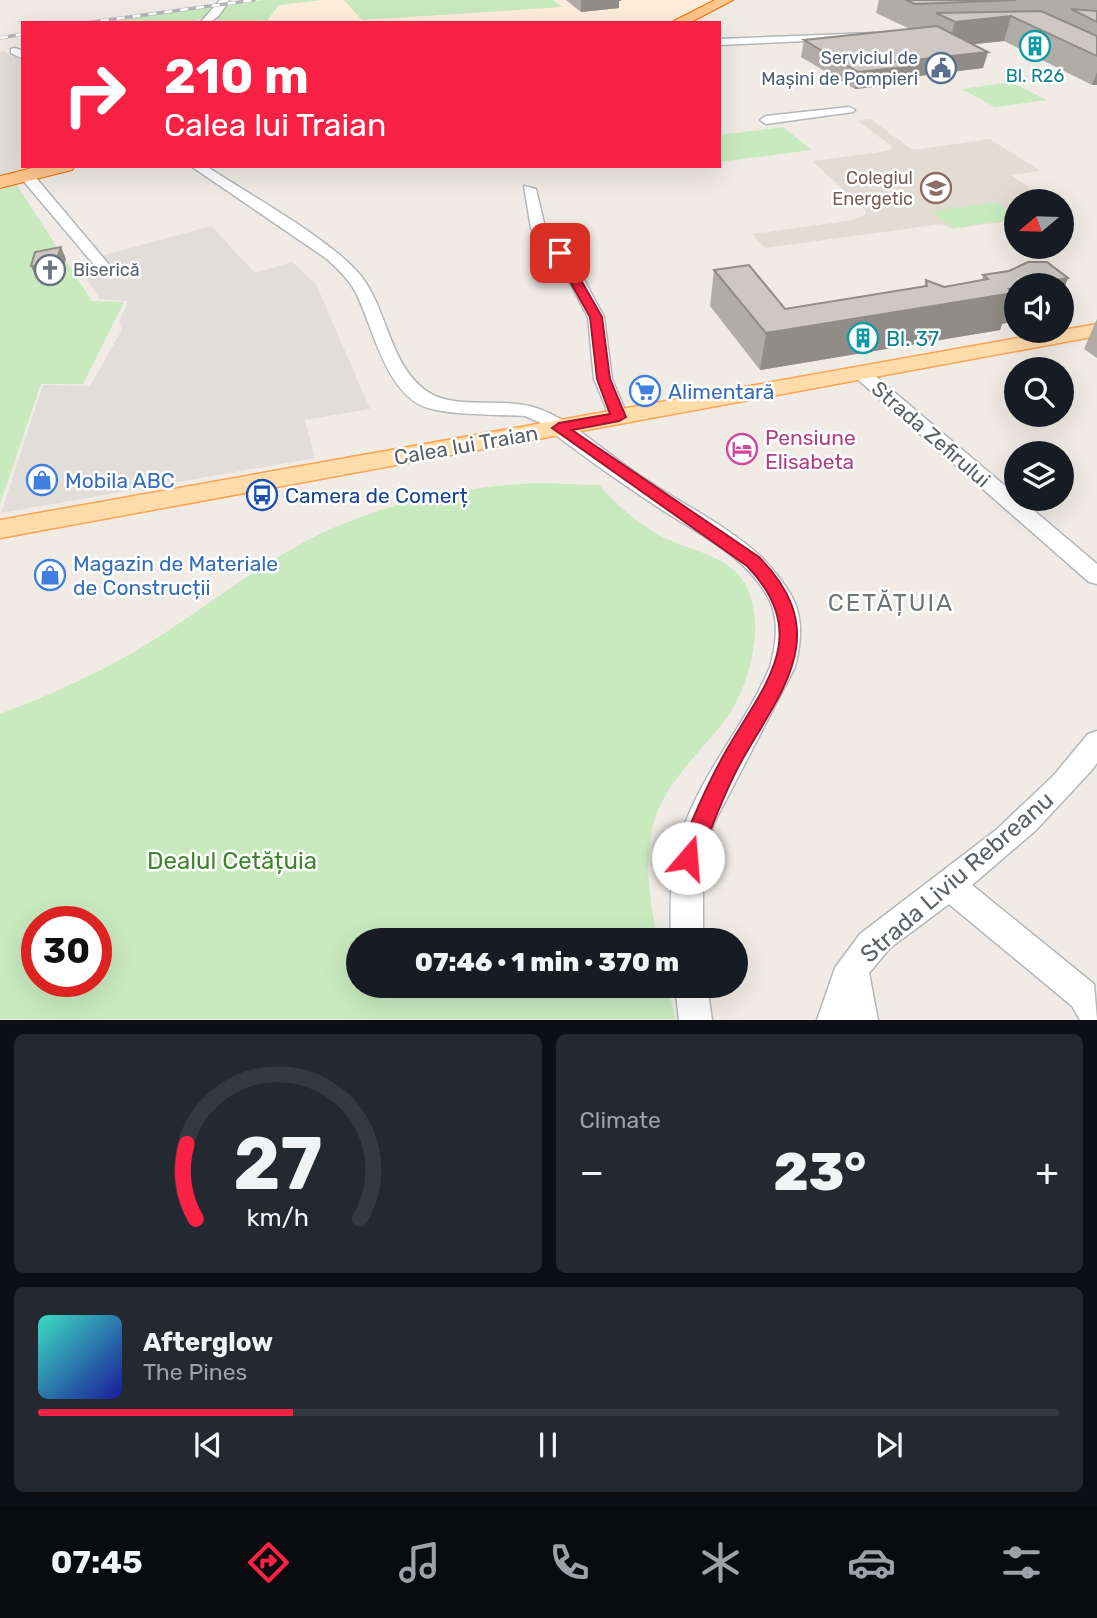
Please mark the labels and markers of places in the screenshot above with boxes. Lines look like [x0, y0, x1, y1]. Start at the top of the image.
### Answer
building icon: Bl. R26 [1018, 29, 1052, 63]
place label: Serviciul de Mașini de Pompieri [761, 47, 918, 90]
public building icon: Serviciul de Mașini de Pompieri [924, 51, 958, 85]
place label: Bl. R26 [1006, 65, 1064, 87]
place label: Colegiul Energetic [832, 167, 913, 210]
school or university icon: Colegiul Energetic [919, 171, 953, 205]
pin [530, 223, 590, 283]
church icon: Biserică [33, 253, 67, 287]
place label: Biserică [73, 259, 140, 281]
building icon: Bl. 37 [846, 321, 880, 355]
place label: Bl. 37 [886, 326, 939, 351]
supermarket icon: Alimentară [628, 374, 662, 408]
place label: Alimentară [668, 379, 774, 404]
place label: Pensiune Elisabeta [765, 425, 856, 474]
hotel icon: Pensiune Elisabeta [725, 432, 759, 466]
shop icon: Mobila ABC [25, 463, 59, 497]
place label: Mobila ABC [65, 468, 175, 493]
bus stop icon: Camera de Comerț [245, 478, 279, 512]
place label: Camera de Comerț [285, 483, 468, 508]
place label: Magazin de Materiale de Construcții [73, 551, 278, 600]
shop icon: Magazin de Materiale de Construcții [33, 558, 67, 592]

